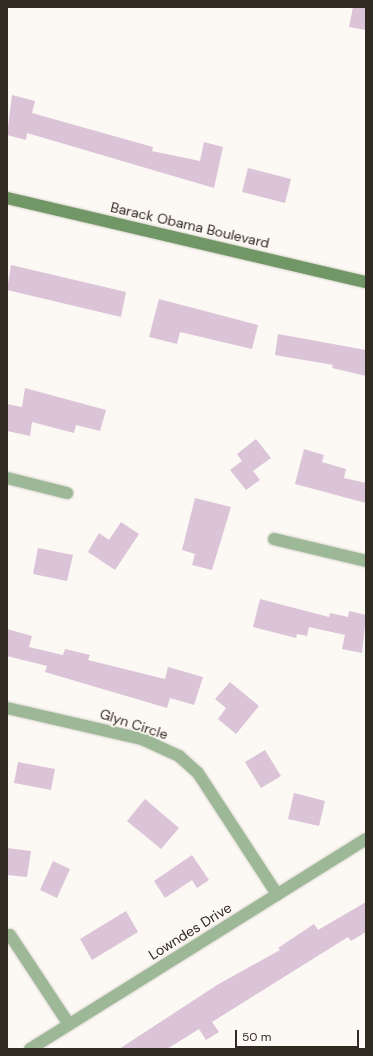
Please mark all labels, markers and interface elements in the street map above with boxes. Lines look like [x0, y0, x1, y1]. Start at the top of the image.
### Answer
street label: Barack Obama Boulevard [109, 199, 271, 251]
street label: Glyn Circle [98, 705, 170, 743]
street label: Lowndes Drive [145, 899, 235, 963]
scale bar [237, 1022, 361, 1048]
text: 50 m [242, 1029, 271, 1045]

